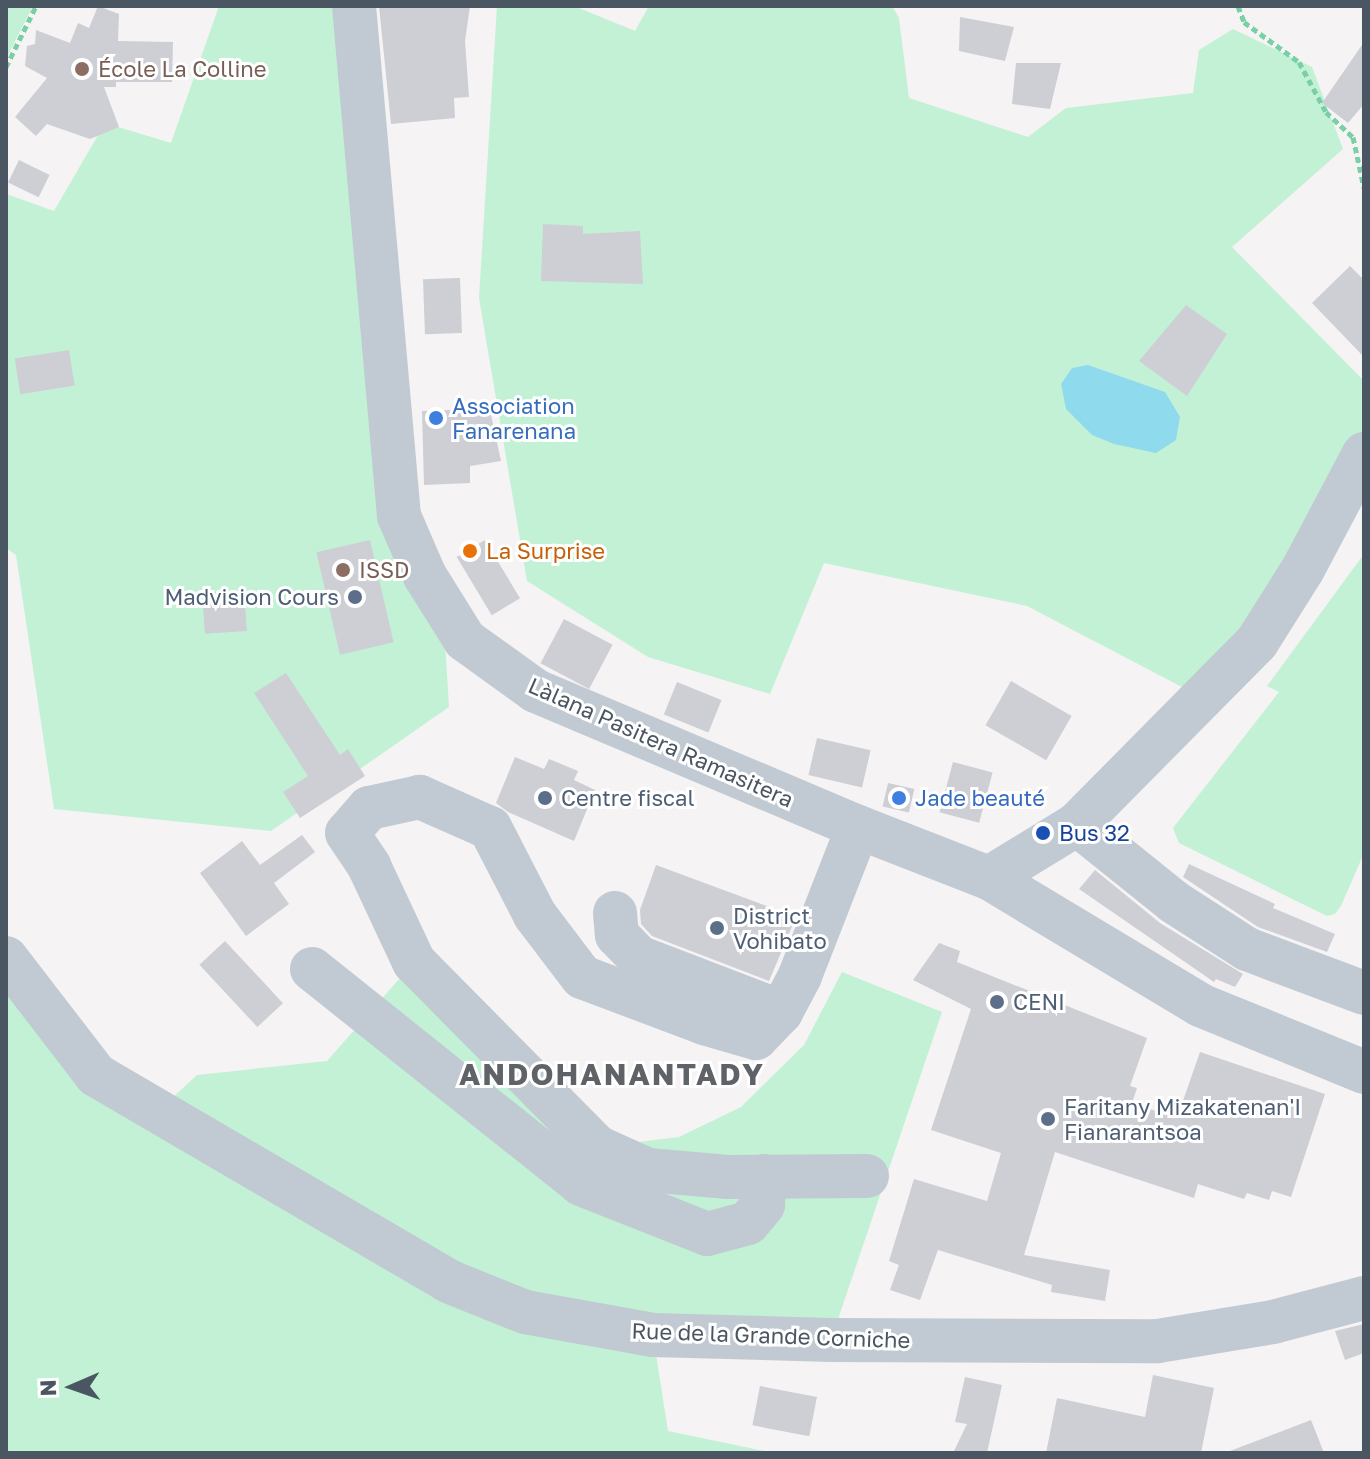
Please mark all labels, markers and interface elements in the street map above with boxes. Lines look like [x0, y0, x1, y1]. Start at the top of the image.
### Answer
place label: École La Colline [98, 56, 267, 82]
marker: École La Colline [73, 60, 91, 78]
place label: Association Fanarenana [452, 392, 576, 444]
marker: Association Fanarenana [427, 409, 445, 427]
place label: La Surprise [486, 538, 605, 564]
marker: La Surprise [461, 542, 479, 560]
place label: ISSD [359, 557, 409, 583]
marker: ISSD [334, 561, 352, 579]
place label: Madvision Cours [164, 584, 339, 610]
marker: Madvision Cours [346, 588, 364, 606]
street label: Làlana Pasitera Ramasitera [524, 672, 798, 812]
place label: Centre fiscal [561, 785, 694, 811]
place label: Jade beauté [915, 785, 1045, 811]
marker: Centre fiscal [536, 789, 554, 807]
marker: Jade beauté [890, 789, 908, 807]
place label: Bus 32 [1059, 820, 1130, 846]
marker: Bus 32 [1034, 824, 1052, 842]
place label: District Vohibato [733, 902, 827, 954]
marker: District Vohibato [708, 919, 726, 937]
place label: CENI [1013, 989, 1065, 1015]
marker: CENI [988, 993, 1006, 1011]
district label: ANDOHANANTADY [459, 1056, 765, 1092]
place label: Faritany Mizakatenan'I Fianarantsoa [1064, 1093, 1301, 1144]
marker: Faritany Mizakatenan'I Fianarantsoa [1039, 1110, 1057, 1128]
street label: Rue de la Grande Corniche [631, 1317, 911, 1353]
north arrow [32, 1347, 112, 1427]
text: N [34, 1379, 61, 1397]

